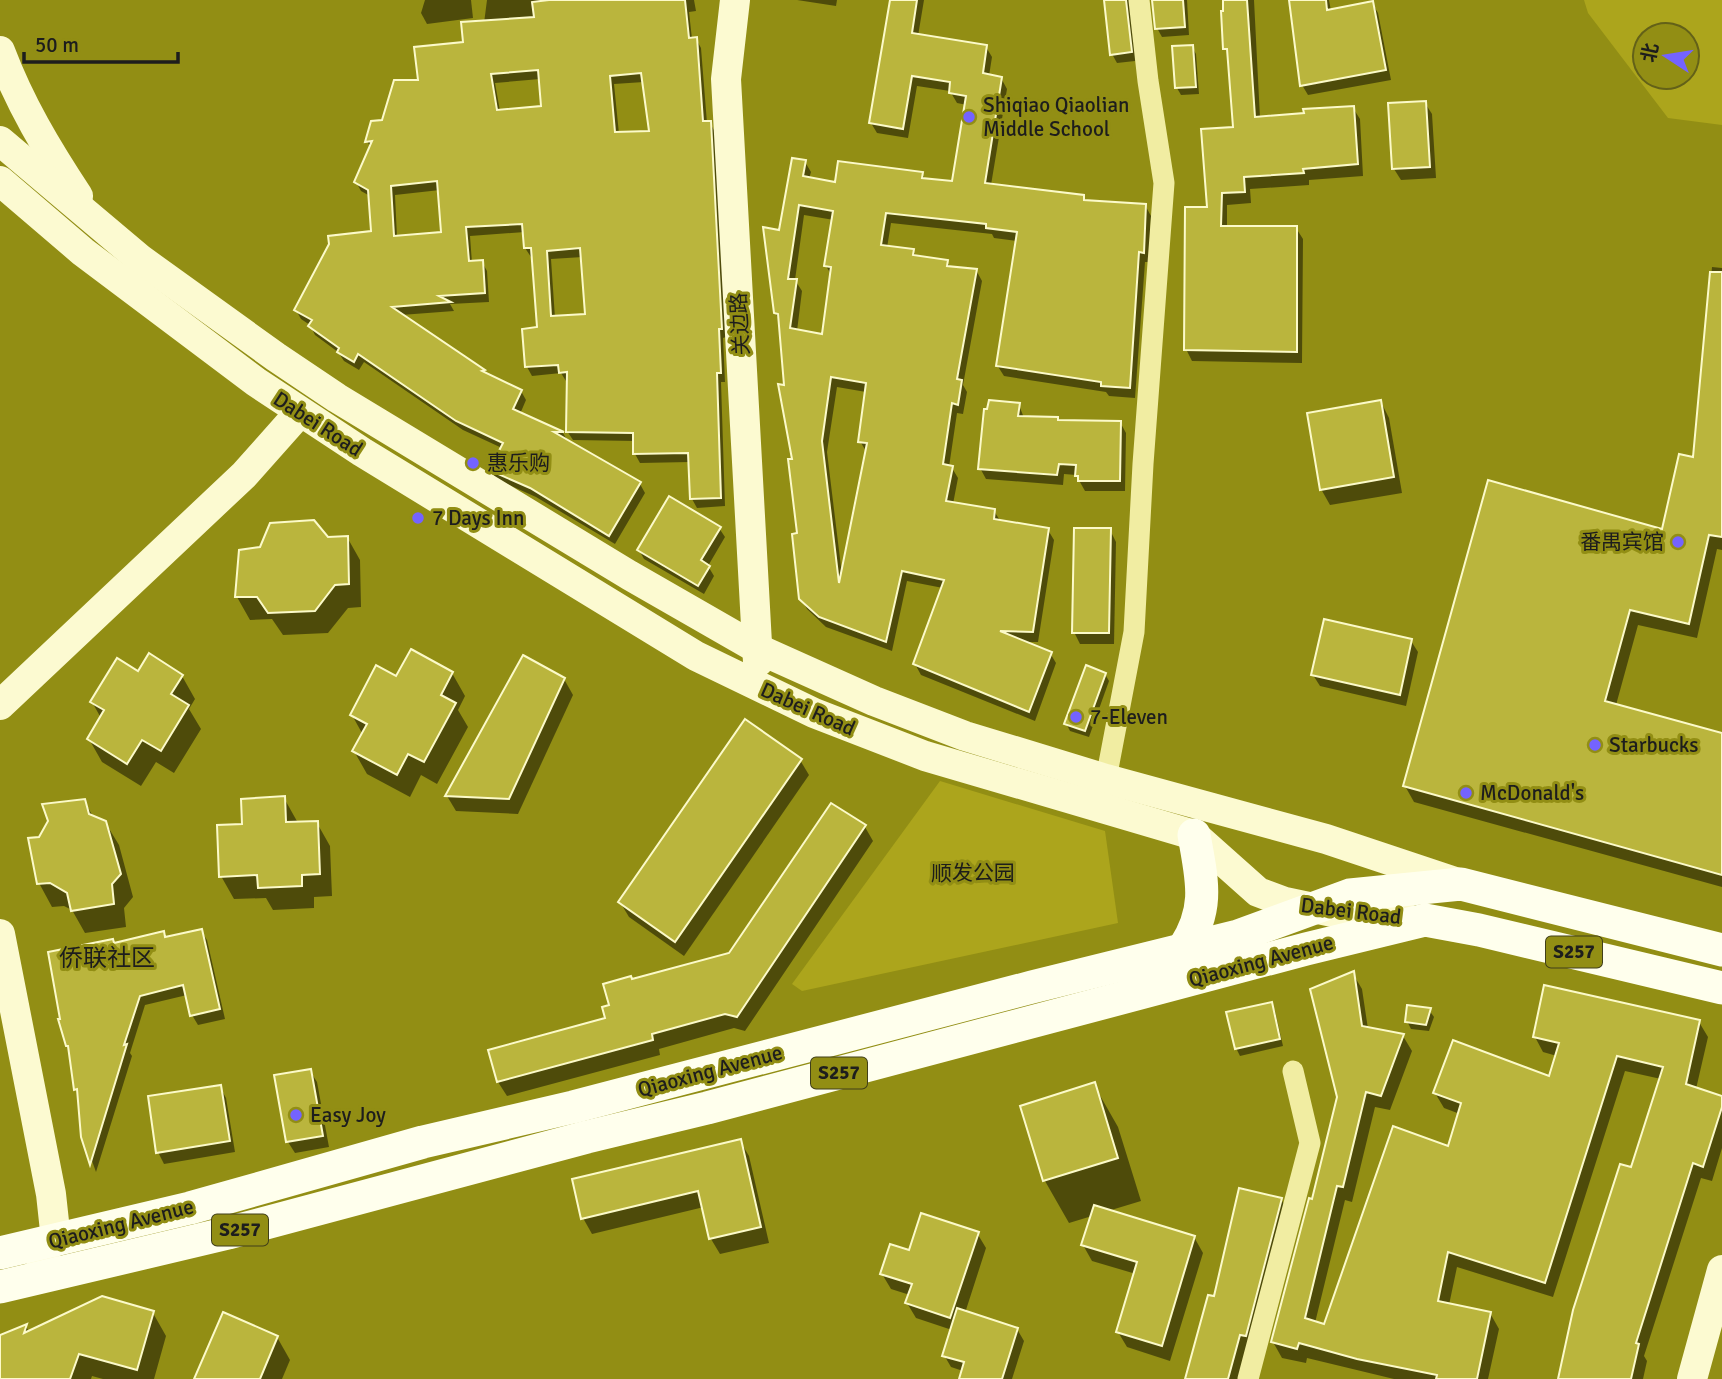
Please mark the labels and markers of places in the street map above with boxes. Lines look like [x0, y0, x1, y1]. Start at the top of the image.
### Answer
place label: Shiqiao Qiaolian Middle School [983, 92, 1129, 142]
marker: Shiqiao Qiaolian Middle School [961, 109, 977, 125]
place label: 惠乐购 [487, 450, 550, 476]
marker: 惠乐购 [465, 455, 481, 471]
place label: 7 Days Inn [432, 505, 524, 531]
marker: 7 Days Inn [410, 510, 426, 526]
place label: 番禺宾馆 [1580, 529, 1664, 555]
marker: 番禺宾馆 [1670, 534, 1686, 550]
place label: 7-Eleven [1090, 704, 1168, 730]
marker: 7-Eleven [1068, 709, 1084, 725]
place label: Starbucks [1609, 732, 1699, 758]
marker: Starbucks [1587, 737, 1603, 753]
place label: McDonald's [1480, 780, 1584, 806]
marker: McDonald's [1458, 785, 1474, 801]
place label: Easy Joy [310, 1102, 386, 1128]
marker: Easy Joy [288, 1107, 304, 1123]

